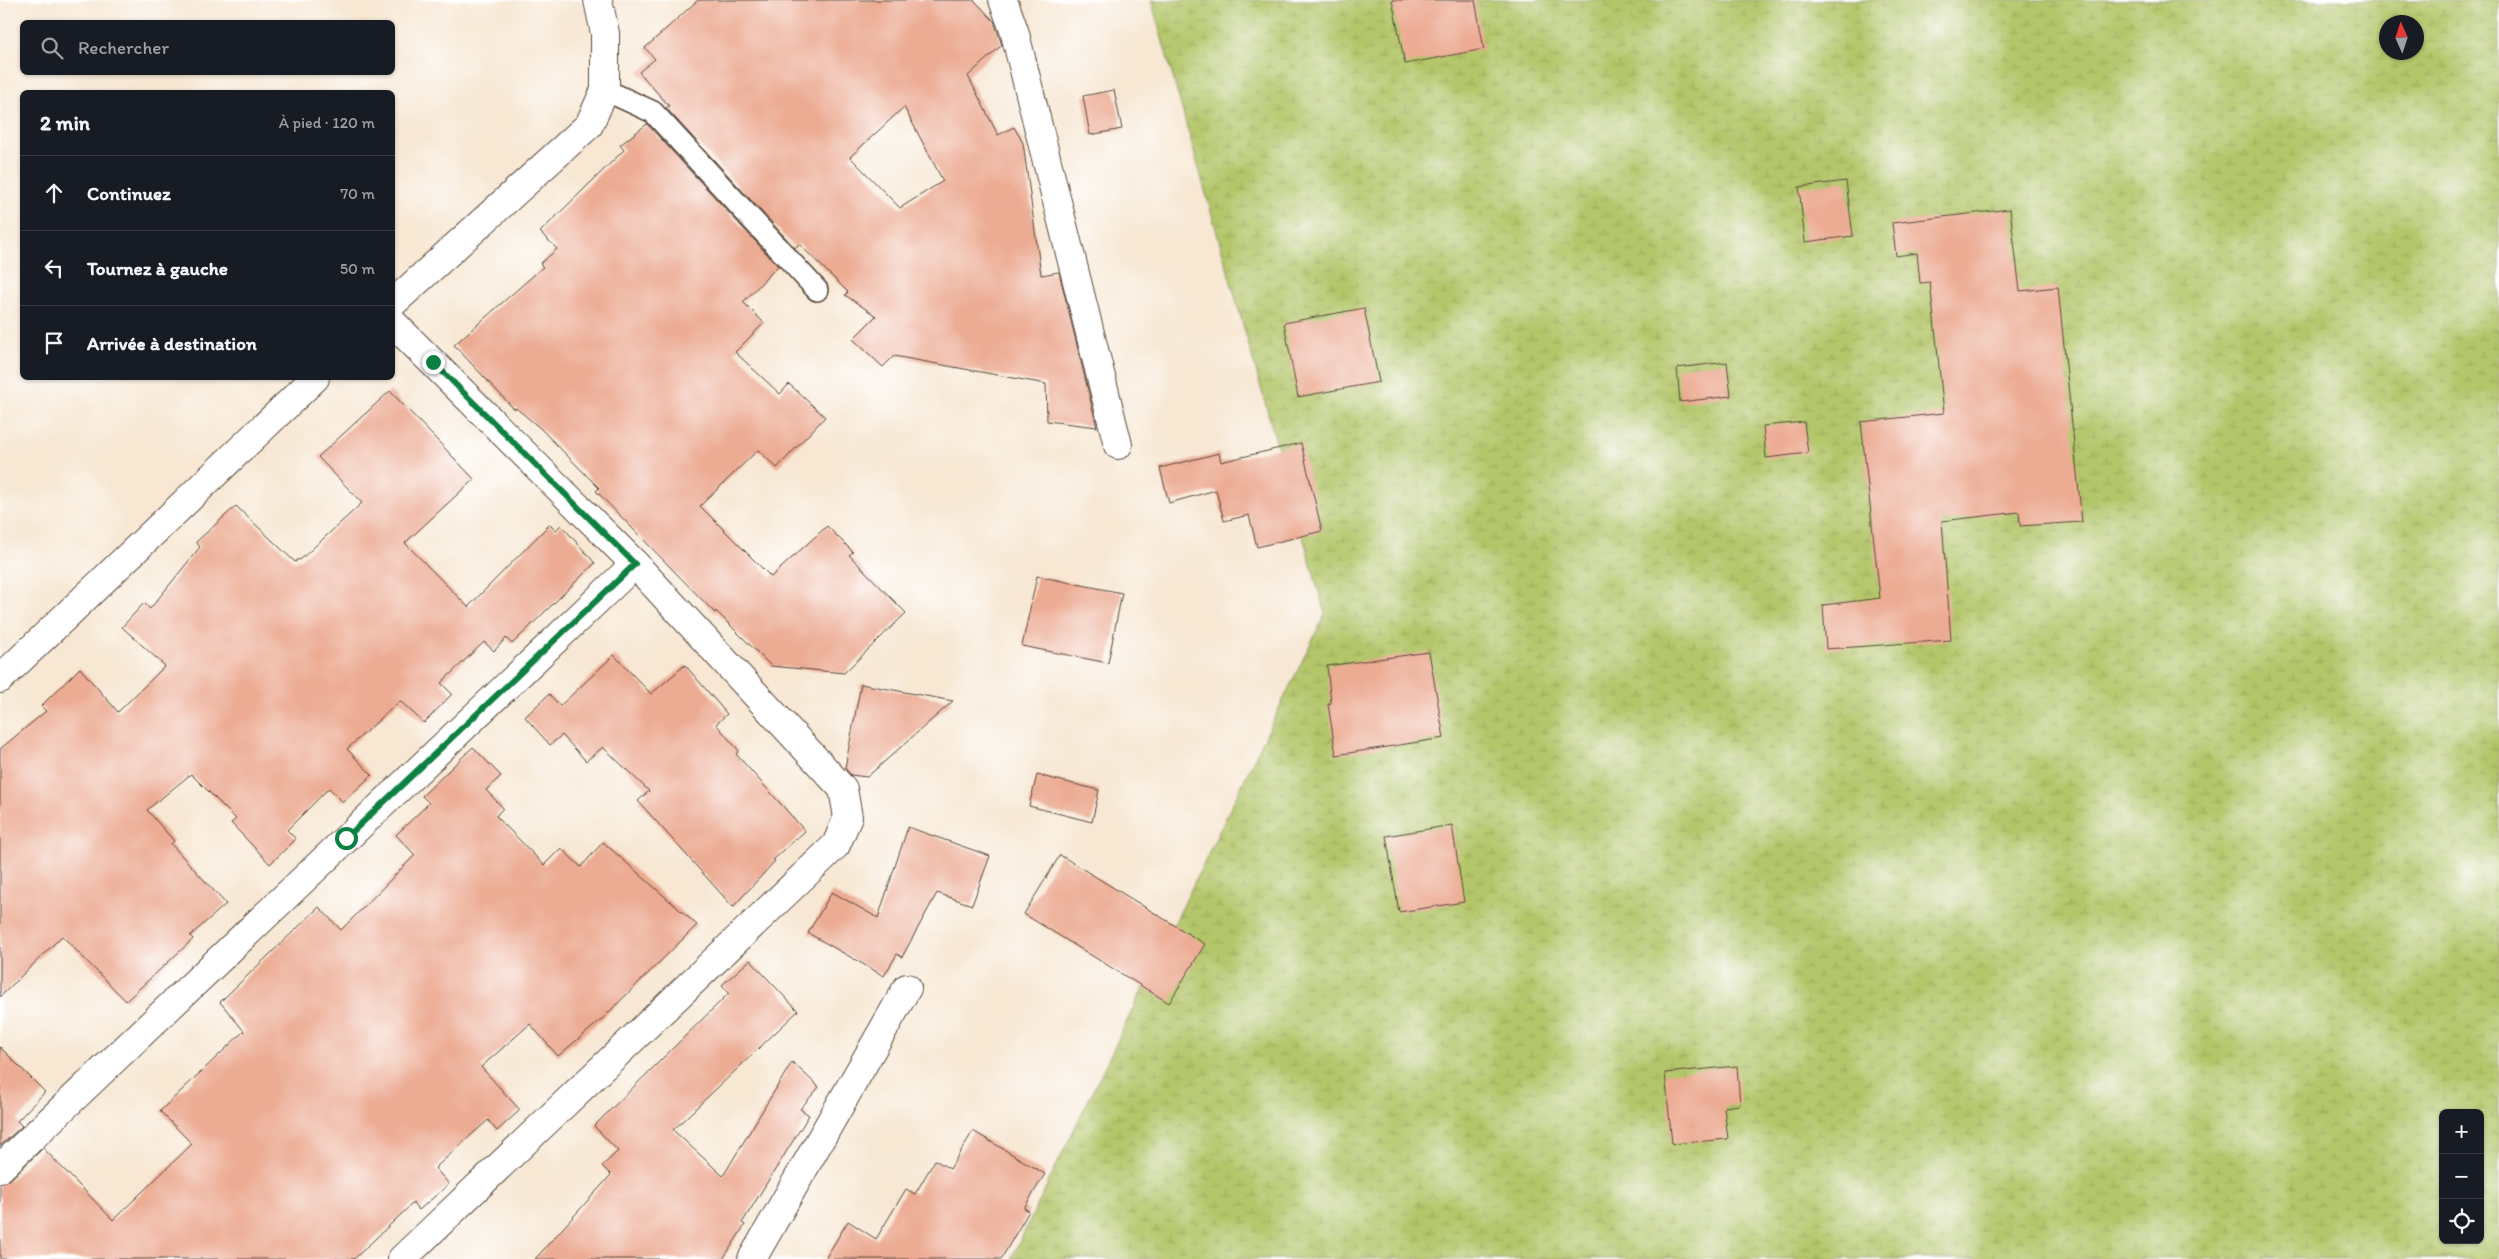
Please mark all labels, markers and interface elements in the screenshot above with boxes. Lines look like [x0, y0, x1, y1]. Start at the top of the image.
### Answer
north arrow [2379, 15, 2424, 60]
search box [20, 20, 395, 75]
icon: search [38, 34, 66, 62]
text: Rechercher [78, 36, 169, 59]
text: 2 min [40, 110, 90, 135]
text: À pied · 120 m [279, 113, 375, 132]
icon: ahead [40, 179, 68, 207]
text: Continuez [87, 182, 171, 205]
text: 70 m [340, 184, 375, 203]
icon: left [40, 254, 68, 282]
text: Tournez à gauche [87, 257, 228, 280]
text: 50 m [340, 259, 375, 278]
icon: arrive [40, 329, 68, 357]
text: Arrivée à destination [87, 332, 257, 355]
route end [422, 351, 445, 374]
route start [335, 827, 358, 850]
map controls [2439, 1109, 2484, 1244]
button: + [2439, 1109, 2484, 1154]
button: − [2439, 1154, 2484, 1199]
button: locate [2439, 1199, 2484, 1244]

